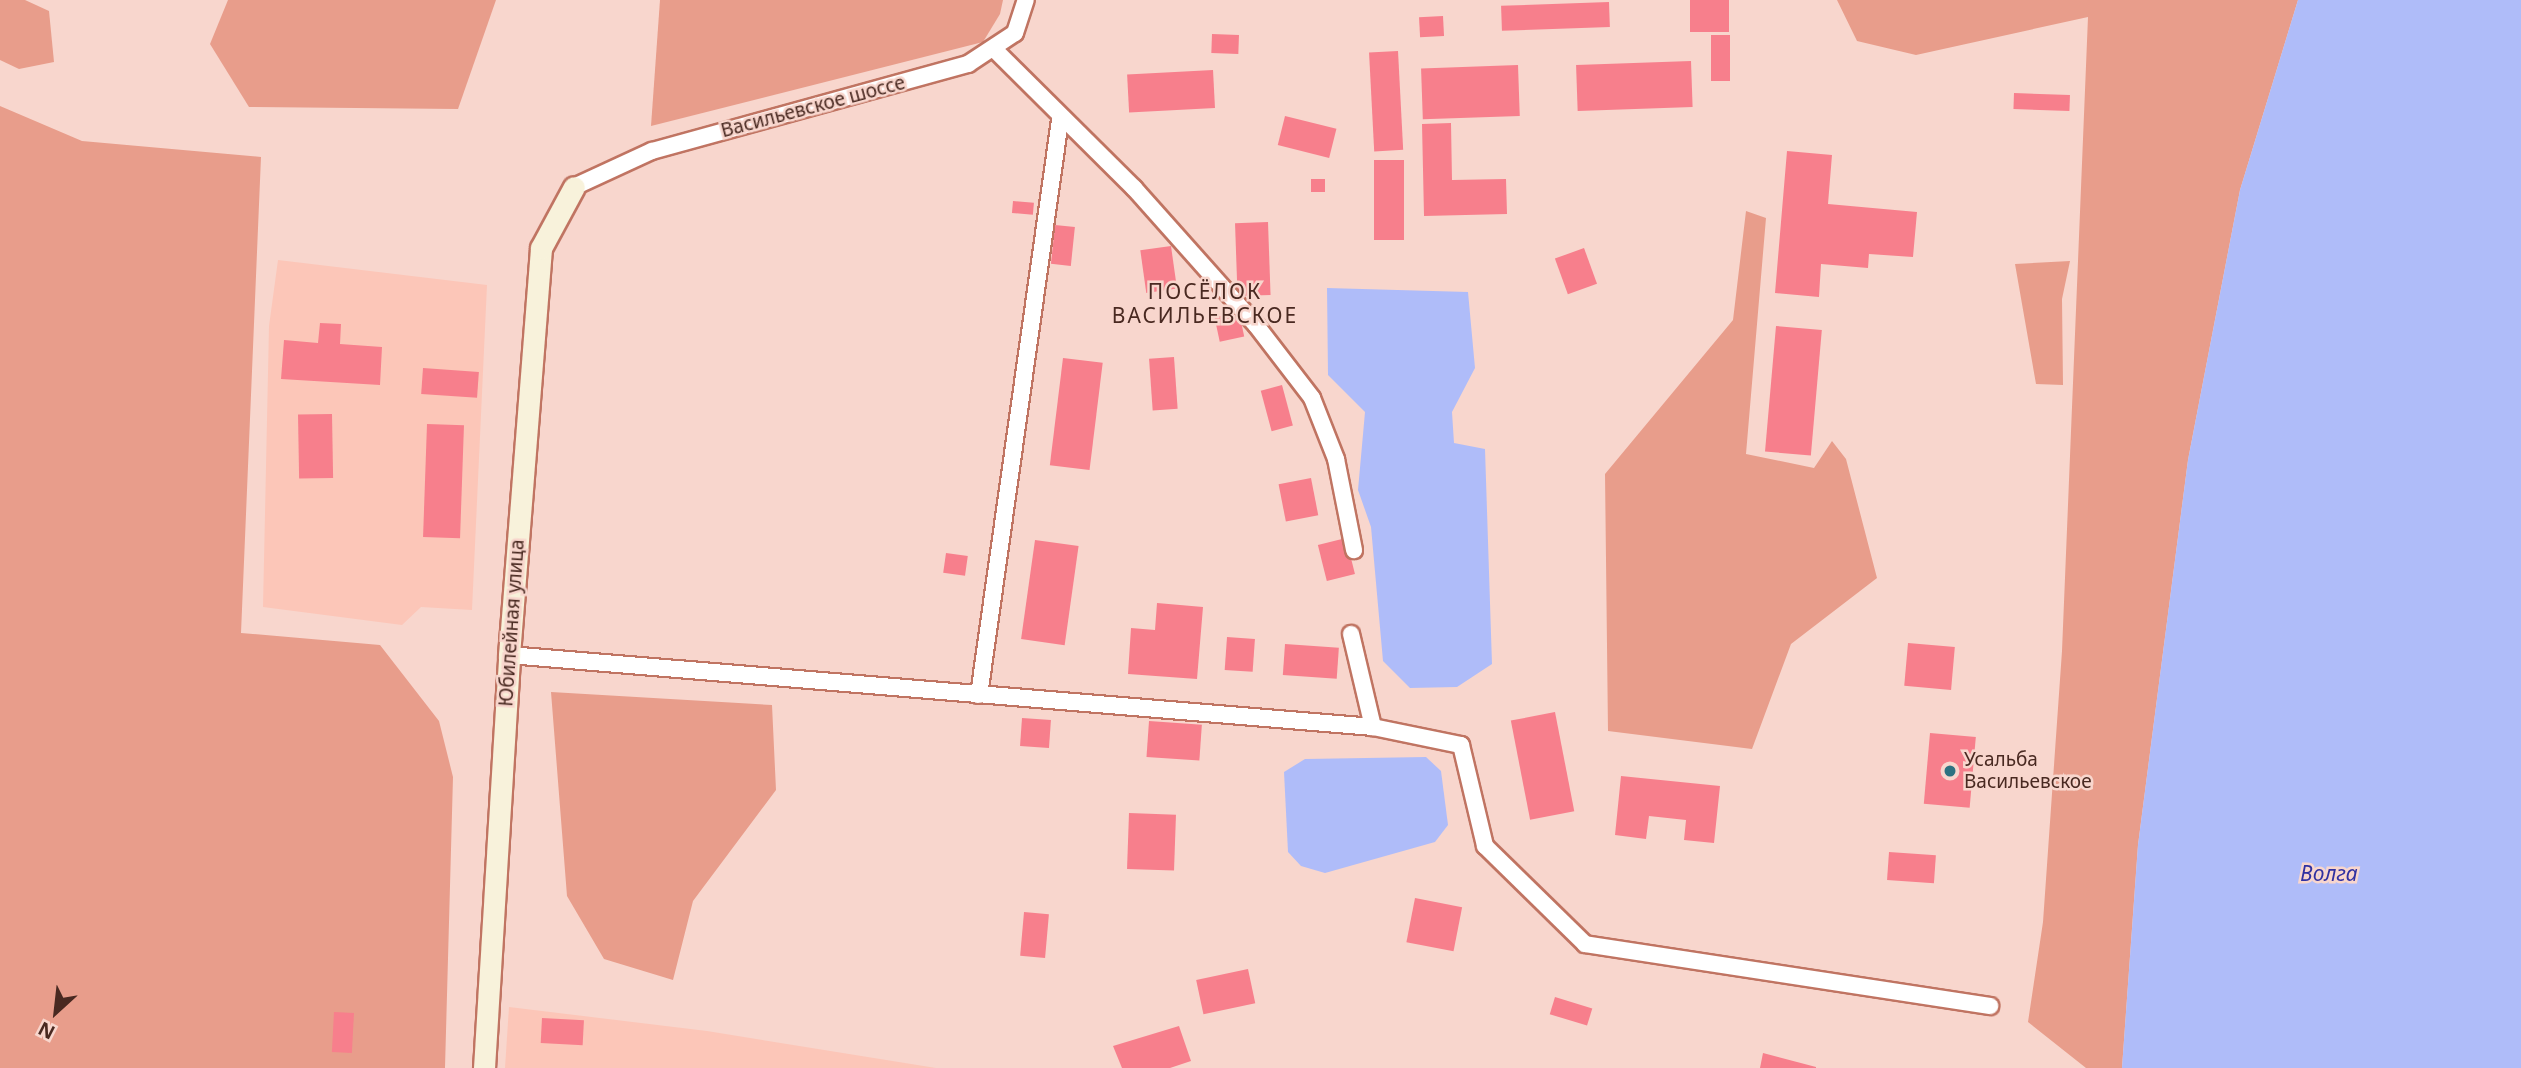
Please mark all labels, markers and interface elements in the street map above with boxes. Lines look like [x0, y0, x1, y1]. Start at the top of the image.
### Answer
street label: Васильевское шоссе [718, 71, 908, 143]
district label: ПОСЁЛОК ВАСИЛЬЕВСКОЕ [1113, 278, 1297, 328]
street label: Юбилейная улица [495, 539, 529, 707]
place label: Усальба Васильевское [1964, 749, 2092, 793]
marker: Усальба Васильевское [1942, 763, 1958, 779]
water label: Волга [2300, 860, 2358, 886]
north arrow [21, 977, 91, 1047]
text: N [34, 1016, 59, 1046]

